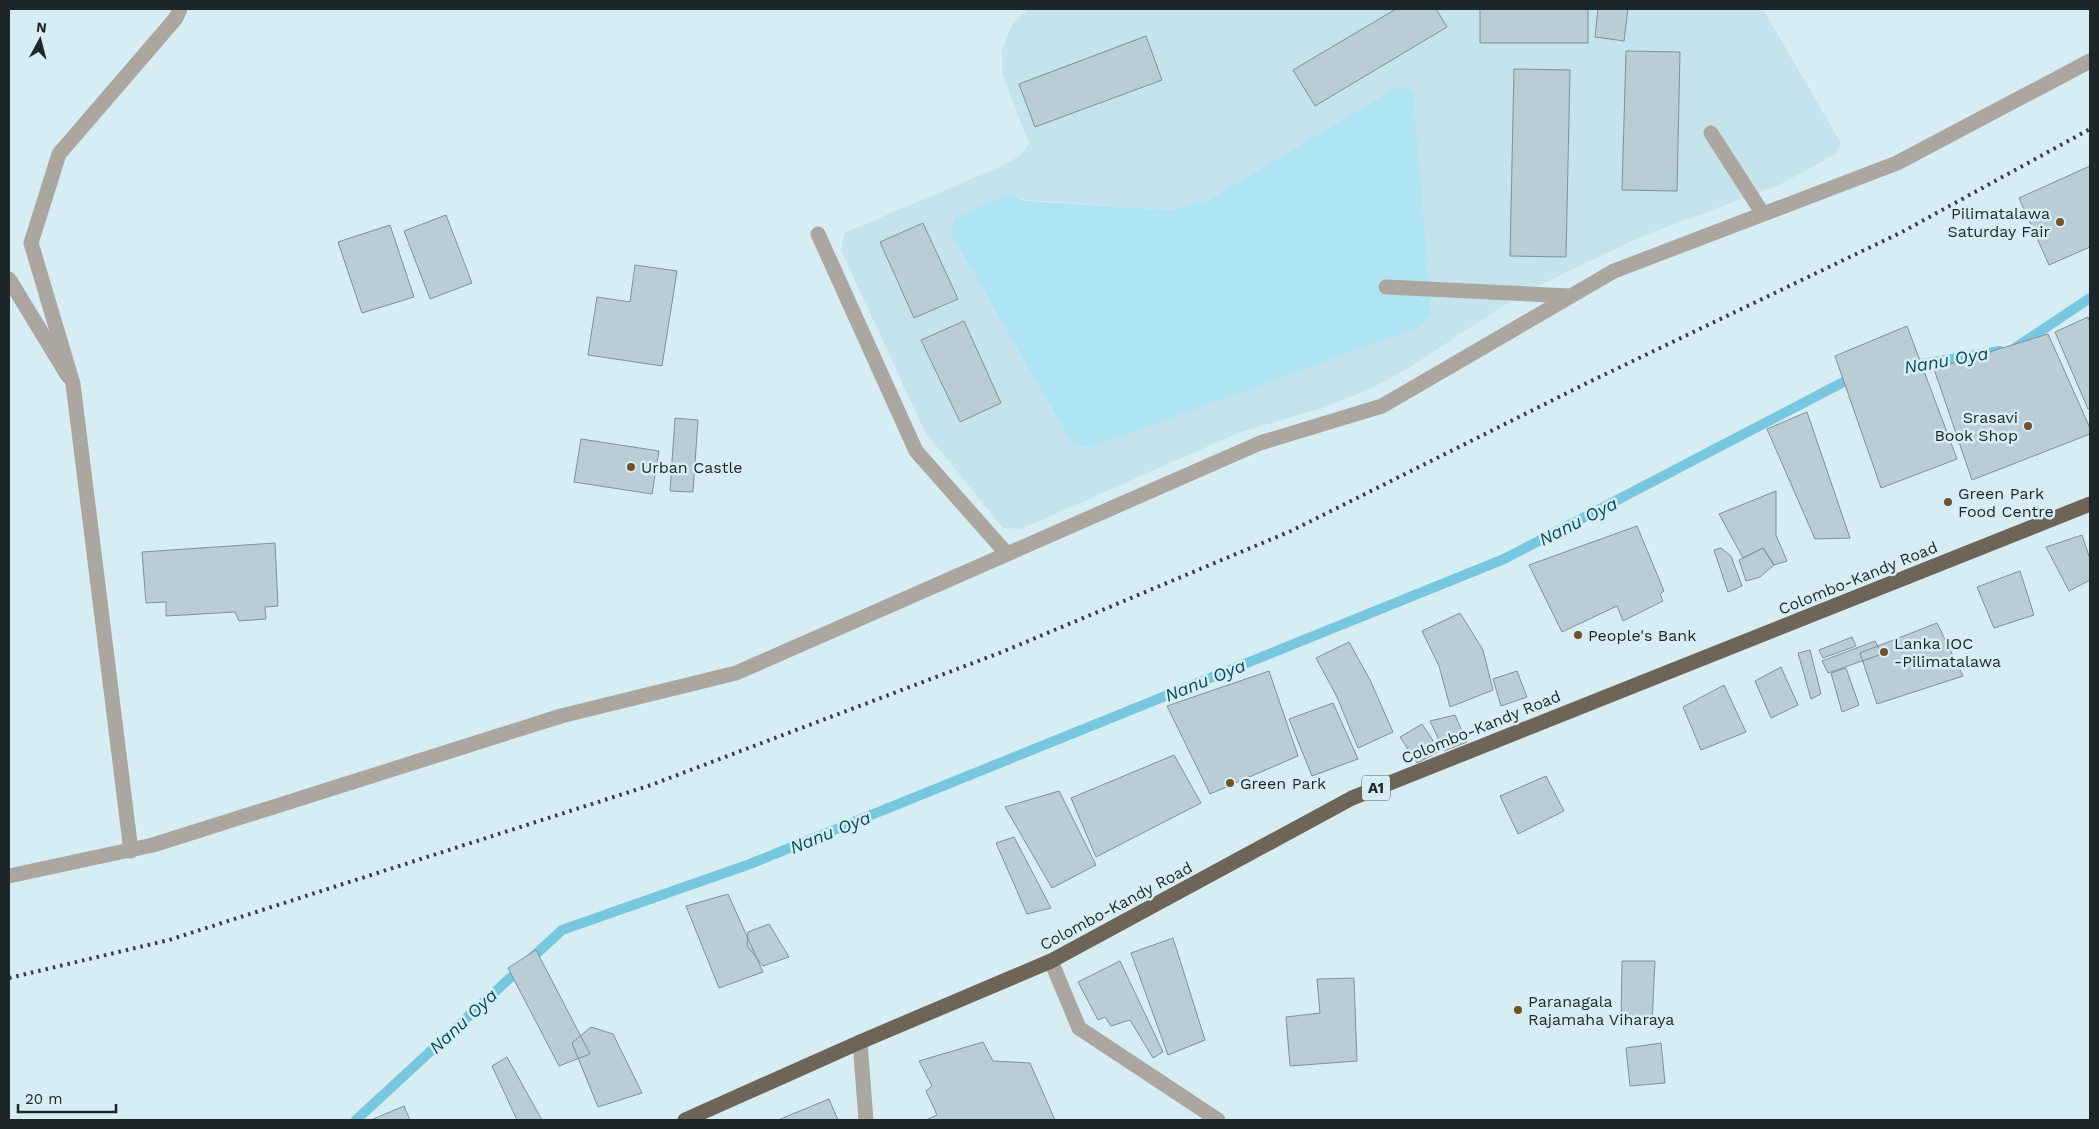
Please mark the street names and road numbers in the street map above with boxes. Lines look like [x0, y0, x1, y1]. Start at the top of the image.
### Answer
street label: Colombo-Kandy Road [1776, 537, 1940, 619]
street label: Colombo-Kandy Road [1399, 686, 1563, 768]
road number: A1 [1362, 776, 1390, 800]
street label: Colombo-Kandy Road [1037, 858, 1195, 954]

